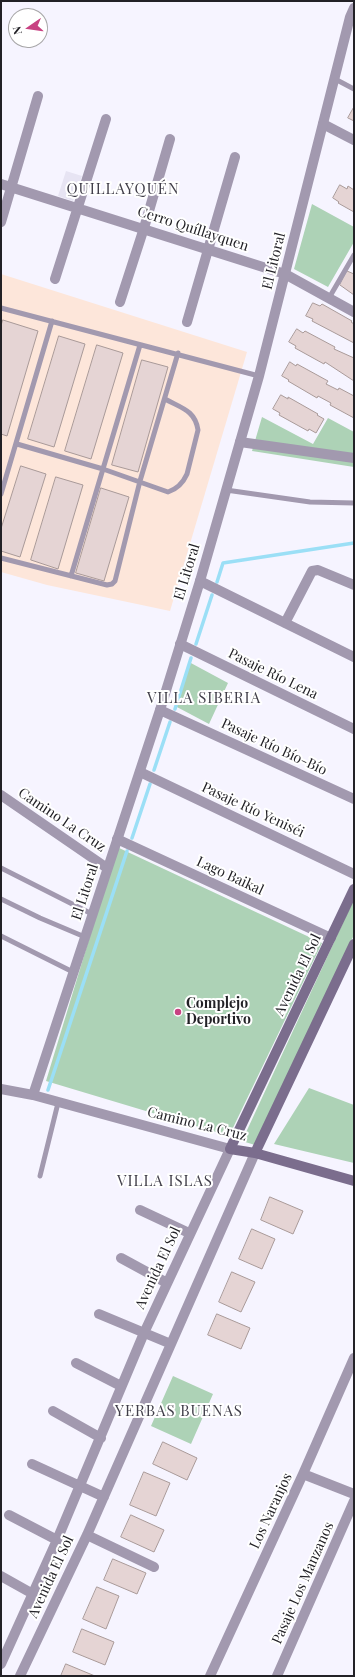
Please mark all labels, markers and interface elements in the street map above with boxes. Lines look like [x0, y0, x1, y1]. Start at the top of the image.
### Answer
north arrow [8, 8, 48, 48]
text: N [9, 25, 25, 36]
district label: QUILLAYQUÉN [66, 180, 180, 198]
street label: Cerro Quíllayquen [135, 203, 251, 255]
street label: El Litoral [259, 231, 289, 291]
street label: El Litoral [170, 542, 204, 602]
street label: Pasaje Río Lena [225, 645, 321, 703]
district label: VILLA SIBERIA [147, 689, 261, 707]
street label: Pasaje Río Bío-Bío [218, 715, 330, 779]
street label: Pasaje Río Yeniséi [199, 779, 307, 841]
street label: Camino La Cruz [15, 785, 109, 855]
street label: Lago Baikal [194, 853, 266, 899]
street label: El Litoral [68, 862, 102, 922]
street label: Avenida El Sol [271, 931, 325, 1019]
place label: Complejo Deportivo [186, 996, 251, 1028]
marker: Complejo Deportivo [173, 1007, 183, 1017]
street label: Camino La Cruz [145, 1104, 249, 1144]
district label: VILLA ISLAS [117, 1172, 213, 1190]
street label: Avenida El Sol [132, 1224, 184, 1312]
district label: YERBAS BUENAS [115, 1402, 243, 1420]
street label: Los Naranjos [246, 1471, 296, 1551]
street label: Pasaje Los Manzanos [269, 1519, 337, 1647]
street label: Avenida El Sol [25, 1533, 77, 1621]

